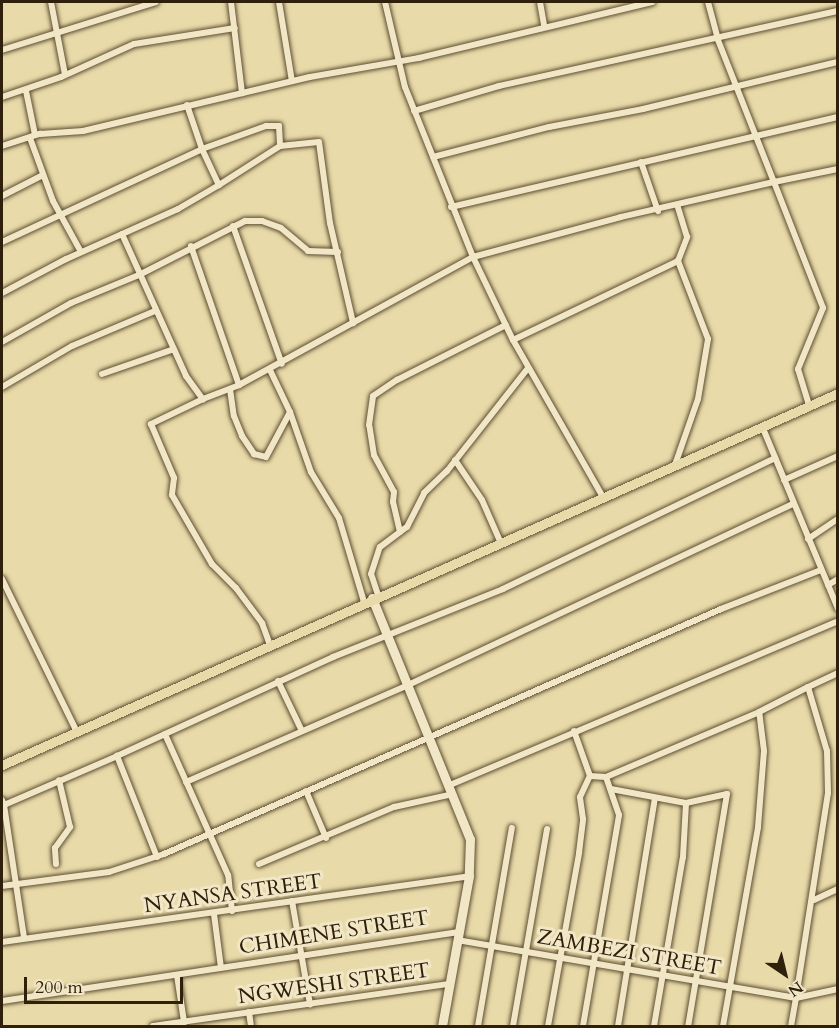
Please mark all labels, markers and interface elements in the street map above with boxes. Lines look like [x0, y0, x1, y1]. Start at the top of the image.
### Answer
street label: NYANSA STREET [142, 869, 324, 919]
street label: CHIMENE STREET [237, 906, 431, 960]
street label: ZAMBEZI STREET [535, 924, 723, 982]
north arrow [755, 944, 815, 1004]
street label: NGWESHI STREET [237, 958, 431, 1010]
scale bar [27, 965, 186, 1003]
text: 200 m [35, 975, 83, 1000]
text: N [783, 976, 807, 1002]

